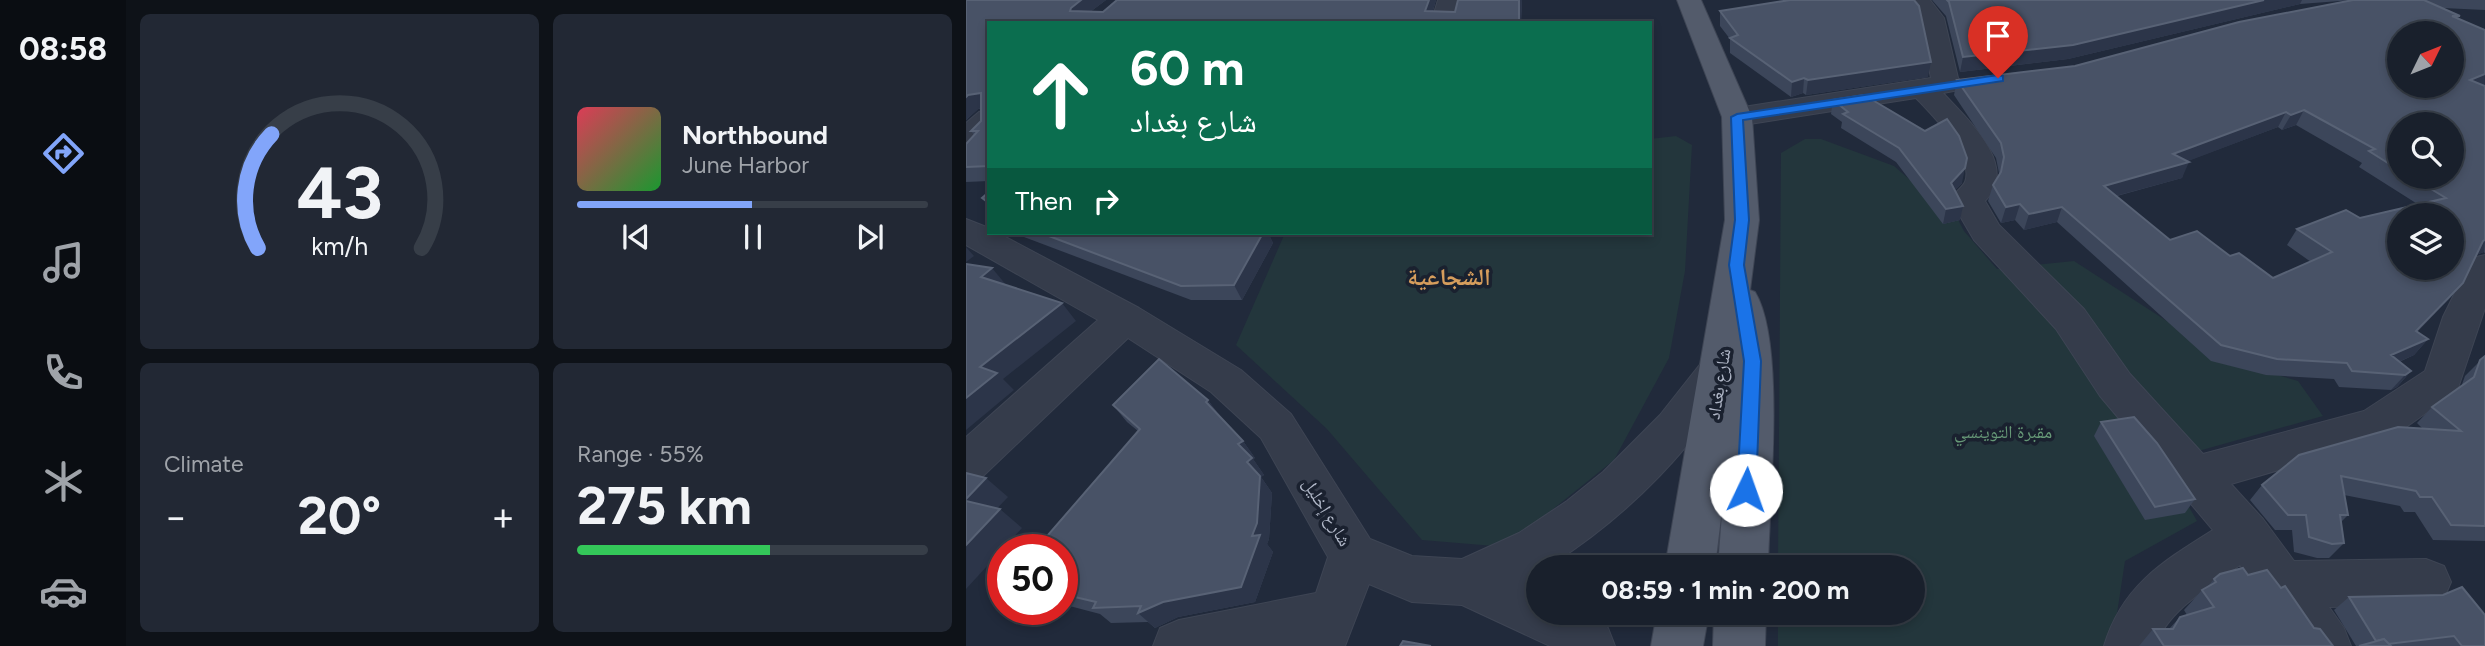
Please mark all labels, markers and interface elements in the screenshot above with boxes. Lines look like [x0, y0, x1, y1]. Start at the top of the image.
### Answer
pin [1968, 6, 2028, 78]
icon: arrive [1979, 17, 2017, 55]
north arrow [2387, 21, 2464, 98]
map controls [2387, 21, 2464, 280]
text: 08:58 [19, 30, 107, 68]
text: 60 m [1130, 38, 1245, 97]
icon: ahead [1015, 49, 1106, 140]
text: شارع بغداد [1130, 102, 1257, 140]
button: search [2387, 112, 2464, 189]
text: Northbound [682, 119, 828, 151]
icon: directions [39, 129, 88, 178]
text: 43 [296, 149, 383, 236]
text: June Harbor [682, 151, 809, 179]
icon: right [1087, 182, 1125, 220]
text: Then [1015, 185, 1073, 217]
button: layers [2387, 203, 2464, 280]
icon: previous [617, 218, 655, 256]
icon: pause [734, 218, 772, 256]
icon: next [851, 218, 889, 256]
text: km/h [311, 231, 368, 261]
icon: music [39, 238, 88, 287]
district label: الشجاعية [1407, 262, 1491, 291]
street label: شارع بغداد [1703, 347, 1735, 421]
icon: phone [39, 348, 88, 397]
park label: مقبرة التوينسي [1954, 421, 2052, 447]
text: Range · 55% [577, 440, 704, 468]
text: Climate [164, 450, 243, 478]
position arrow [1709, 453, 1783, 527]
icon: climate [39, 457, 88, 506]
street label: شارع إخليل [1297, 474, 1356, 551]
text: 275 km [577, 475, 752, 537]
text: 20° [298, 485, 381, 547]
text: − [164, 494, 188, 540]
text: + [491, 494, 515, 540]
speed limit sign: 50 [987, 534, 1078, 625]
icon: car [39, 567, 88, 616]
text: 08:59 · 1 min · 200 m [1601, 574, 1850, 606]

